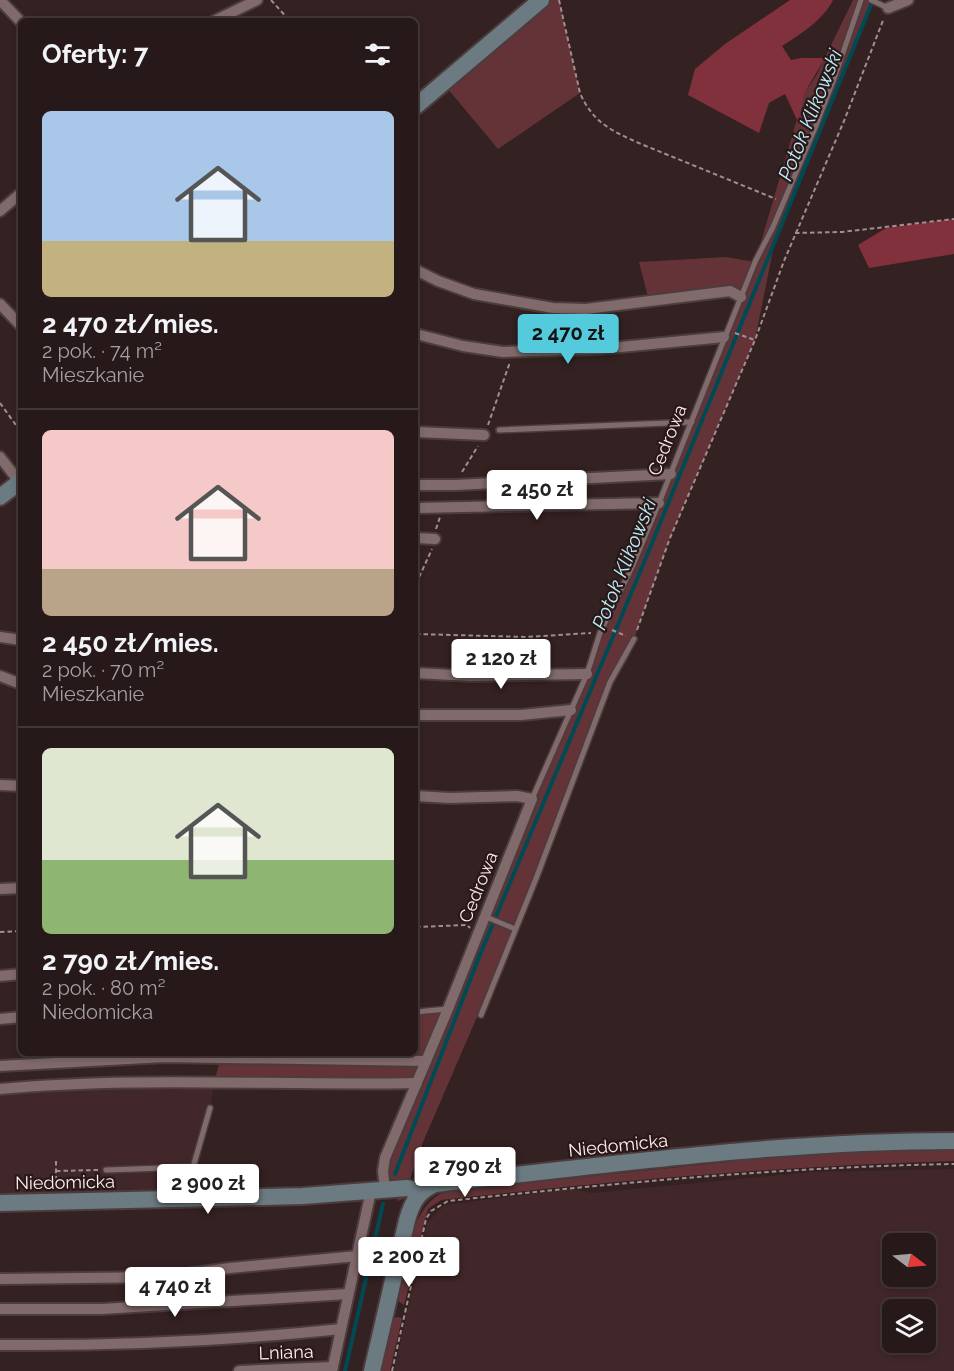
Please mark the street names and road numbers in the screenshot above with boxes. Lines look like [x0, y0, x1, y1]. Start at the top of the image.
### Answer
street label: Cedrowa [643, 401, 691, 479]
street label: Cedrowa [454, 848, 502, 926]
street label: Niedomicka [567, 1129, 669, 1161]
street label: Niedomicka [15, 1171, 115, 1193]
street label: Lniana [258, 1341, 314, 1363]

